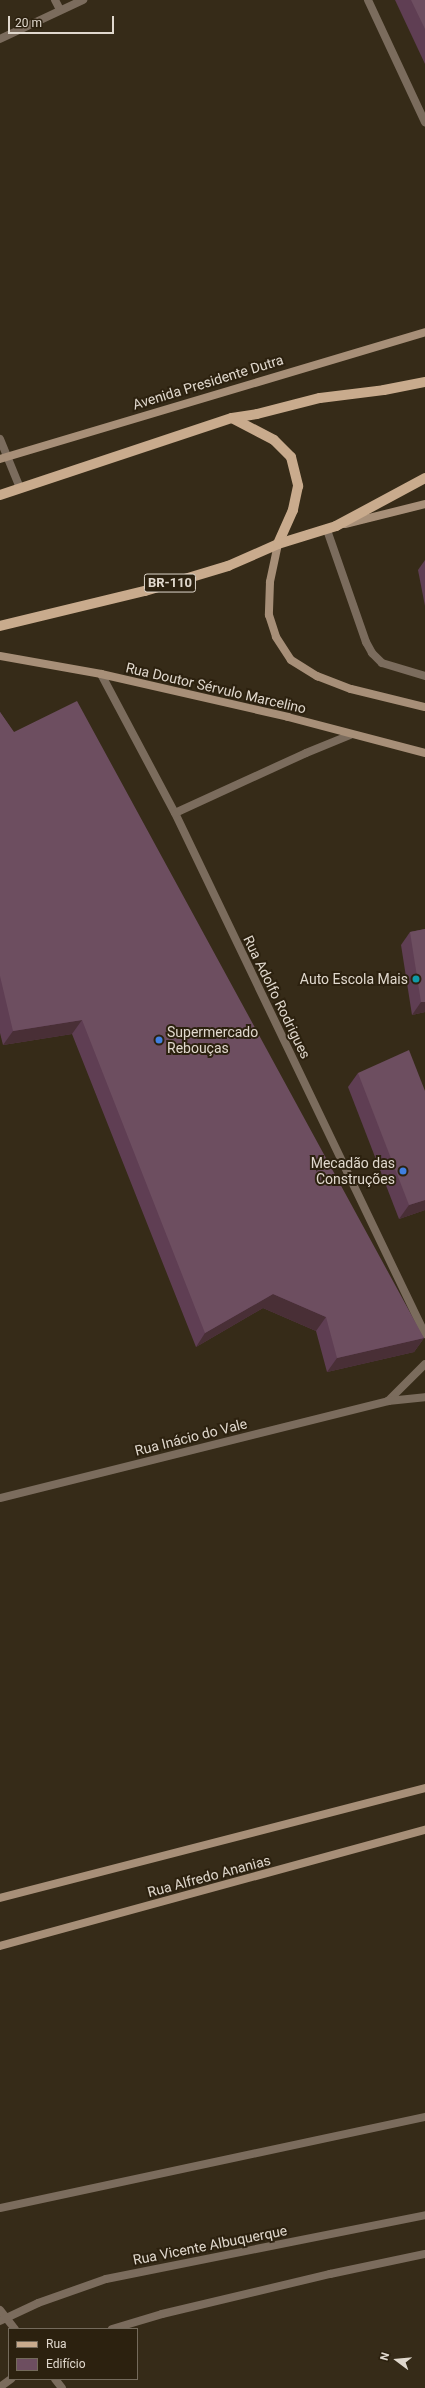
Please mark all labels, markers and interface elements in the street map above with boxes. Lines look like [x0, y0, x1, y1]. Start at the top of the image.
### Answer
scale bar [10, 8, 116, 34]
text: 20 m [15, 16, 42, 30]
street label: Avenida Presidente Dutra [131, 351, 285, 413]
road number: BR-110 [143, 572, 197, 594]
street label: Rua Doutor Sérvulo Marcelino [124, 659, 308, 717]
street label: Rua Adolfo Rodrigues [240, 933, 314, 1061]
place label: Auto Escola Mais [300, 971, 408, 987]
marker: Auto Escola Mais [411, 974, 421, 984]
place label: Supermercado Rebouças [167, 1024, 258, 1056]
marker: Supermercado Rebouças [154, 1035, 164, 1045]
place label: Mecadão das Construções [311, 1155, 395, 1188]
marker: Mecadão das Construções [398, 1166, 408, 1176]
street label: Rua Inácio do Vale [133, 1415, 249, 1459]
street label: Rua Alfredo Ananias [146, 1851, 272, 1901]
street label: Rua Vicente Albuquerque [132, 2222, 288, 2268]
legend [8, 2328, 138, 2380]
text: Rua [46, 2337, 67, 2351]
north arrow [377, 2340, 417, 2380]
text: N [378, 2351, 392, 2362]
text: Edifício [46, 2357, 86, 2371]

